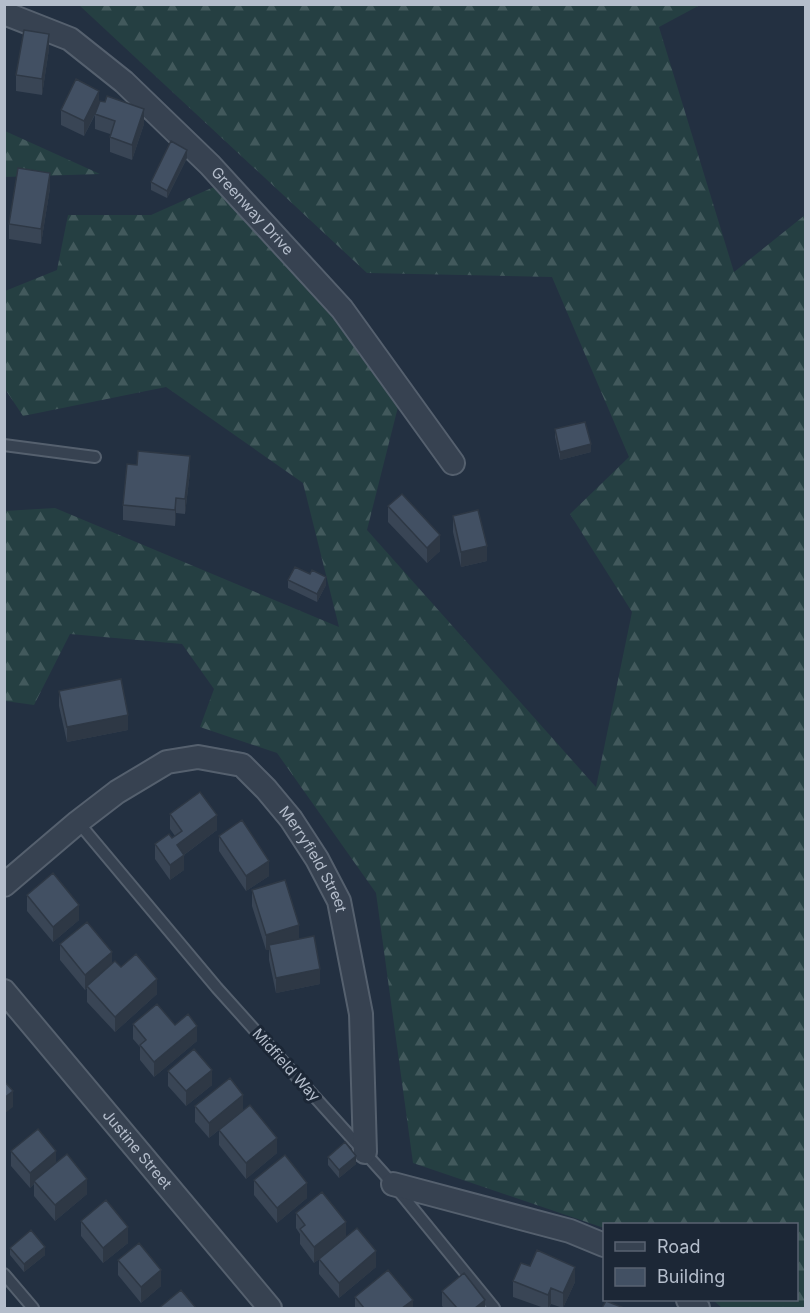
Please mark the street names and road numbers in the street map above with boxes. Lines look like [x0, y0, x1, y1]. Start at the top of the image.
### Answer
street label: Greenway Drive [207, 163, 298, 259]
street label: Merryfield Street [275, 802, 351, 914]
street label: Midfield Way [249, 1024, 325, 1106]
street label: Justine Street [99, 1106, 176, 1193]

